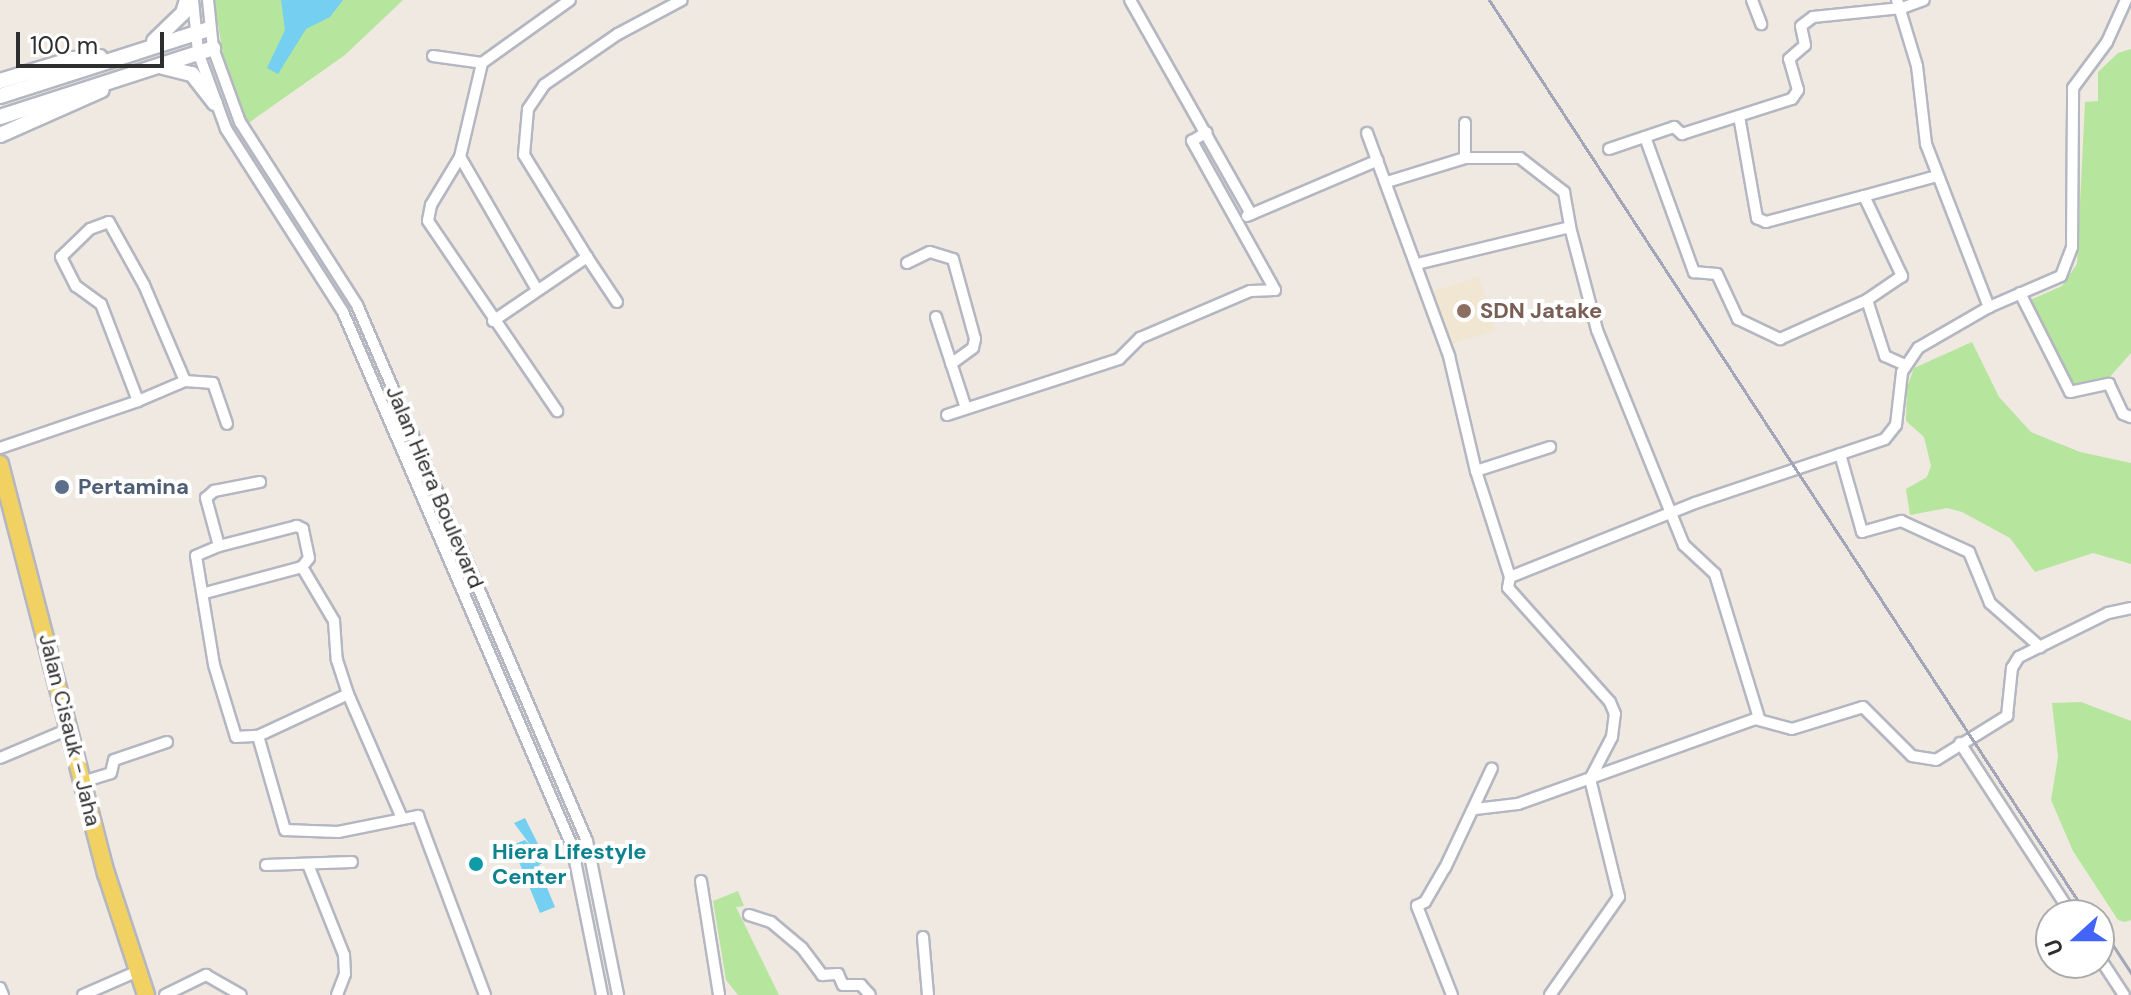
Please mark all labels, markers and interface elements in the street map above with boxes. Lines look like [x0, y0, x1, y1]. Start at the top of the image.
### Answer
scale bar [20, 16, 168, 66]
text: 100 m [30, 30, 98, 61]
place label: SDN Jatake [1480, 298, 1602, 324]
marker: SDN Jatake [1455, 302, 1473, 320]
street label: Jalan Hiera Boulevard [380, 382, 490, 592]
place label: Pertamina [78, 474, 189, 500]
marker: Pertamina [53, 478, 71, 496]
street label: Jalan Cisauk - Jaha [33, 631, 107, 829]
place label: Hiera Lifestyle Center [492, 838, 647, 890]
marker: Hiera Lifestyle Center [467, 855, 485, 873]
north arrow [2035, 899, 2115, 979]
text: U [2038, 935, 2070, 959]

